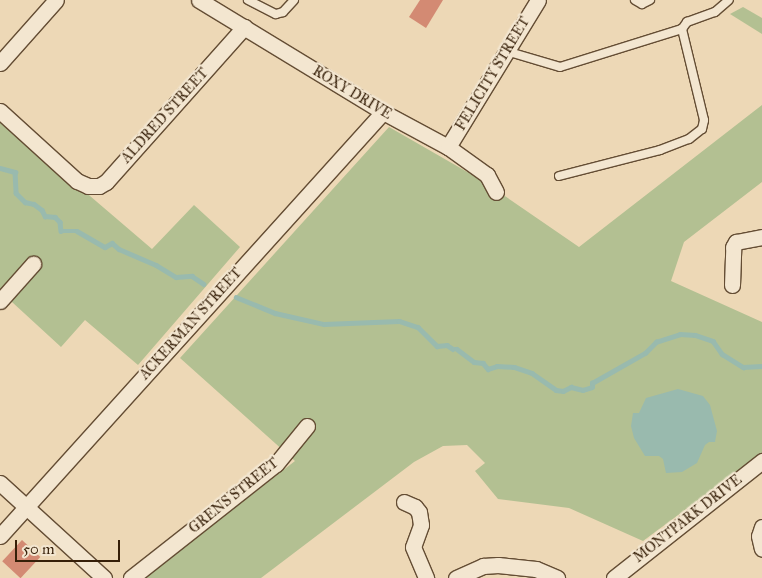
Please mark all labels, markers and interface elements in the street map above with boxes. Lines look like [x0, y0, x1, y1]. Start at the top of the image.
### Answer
street label: FELICITY STREET [452, 14, 534, 134]
street label: ROXY DRIVE [309, 63, 395, 123]
street label: ALDRED STREET [118, 65, 212, 167]
street label: ACKERMAN STREET [136, 265, 246, 383]
street label: GRENS STREET [186, 455, 282, 537]
street label: MONTPARK DRIVE [631, 472, 745, 566]
scale bar [18, 530, 122, 562]
text: 50 m [23, 540, 55, 558]

